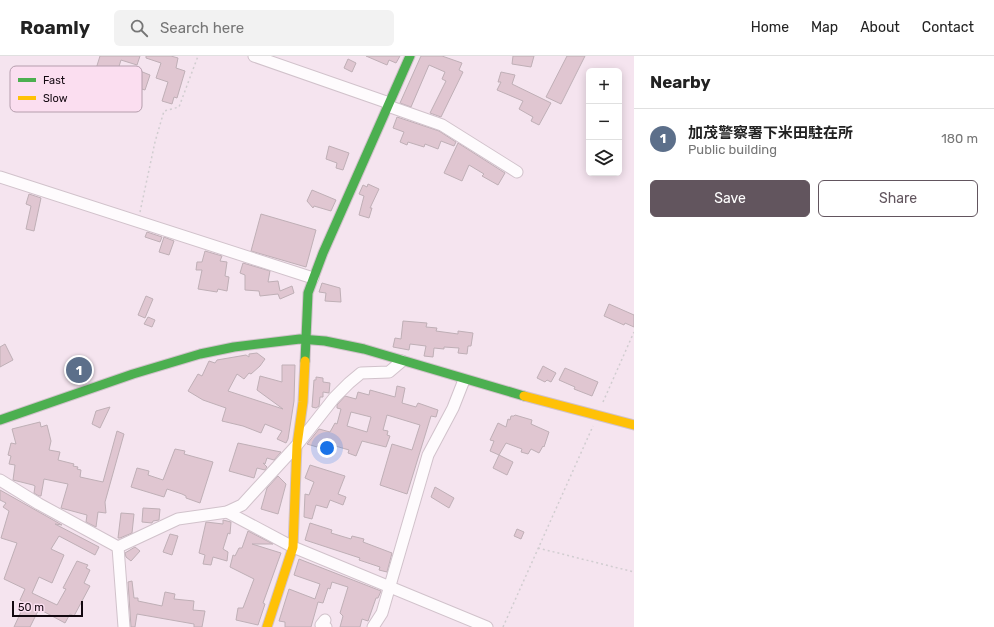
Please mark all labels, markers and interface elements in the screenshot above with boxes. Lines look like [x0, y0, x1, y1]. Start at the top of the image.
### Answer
search box [114, 10, 394, 46]
text: Roamly [20, 16, 90, 39]
icon: search [128, 17, 150, 39]
text: Search here [160, 19, 244, 37]
text: Home [751, 19, 789, 36]
text: Map [811, 19, 838, 36]
text: About [860, 19, 900, 36]
text: Contact [922, 19, 974, 36]
legend [10, 66, 142, 112]
map controls [586, 68, 622, 176]
button: + [586, 68, 622, 104]
text: Nearby [650, 72, 711, 92]
text: Fast [43, 74, 66, 87]
text: Slow [43, 92, 68, 105]
button: − [586, 104, 622, 140]
text: 加茂警察署下米田駐在所 [688, 124, 853, 142]
text: 1 [660, 131, 666, 146]
text: 180 m [941, 131, 978, 146]
button: layers [586, 140, 622, 176]
text: Public building [688, 142, 777, 157]
button: Save [650, 180, 810, 217]
button: Share [818, 180, 978, 217]
pin: 1 [66, 355, 92, 385]
your location [317, 438, 337, 458]
scale bar [12, 599, 83, 618]
text: 50 m [18, 601, 44, 614]

